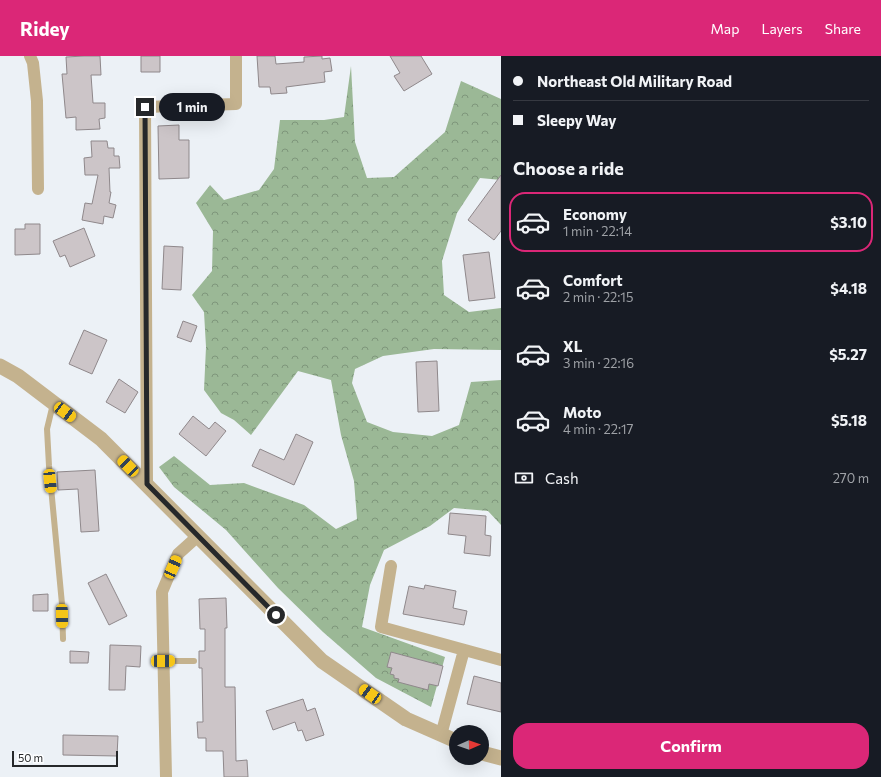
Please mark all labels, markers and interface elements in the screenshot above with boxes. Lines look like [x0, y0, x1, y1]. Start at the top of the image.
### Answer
text: Ridey [20, 17, 70, 40]
text: Map [711, 20, 739, 37]
text: Layers [761, 20, 803, 37]
text: Share [825, 20, 861, 37]
text: Northeast Old Military Road [537, 72, 732, 90]
callout: 1 min [159, 93, 225, 121]
route end [136, 98, 154, 116]
text: 1 min [177, 99, 207, 115]
text: Sleepy Way [537, 111, 616, 129]
text: Choose a ride [513, 157, 624, 179]
icon: car [515, 204, 551, 240]
text: Economy [563, 205, 627, 223]
text: $3.10 [830, 213, 867, 231]
text: 1 min · 22:14 [563, 223, 632, 239]
icon: car [515, 270, 551, 306]
text: Comfort [563, 271, 623, 289]
text: $4.18 [830, 279, 867, 297]
text: 2 min · 22:15 [563, 289, 633, 305]
icon: car [515, 336, 551, 372]
text: XL [563, 337, 582, 355]
text: $5.27 [829, 345, 867, 363]
text: 3 min · 22:16 [563, 355, 634, 371]
car [52, 400, 78, 424]
icon: car [515, 402, 551, 438]
text: Moto [563, 403, 602, 421]
text: $5.18 [831, 411, 867, 429]
text: 4 min · 22:17 [563, 421, 633, 437]
car [115, 453, 141, 479]
icon: cash [513, 467, 535, 489]
car [43, 468, 57, 494]
text: Cash [545, 469, 579, 487]
text: 270 m [833, 470, 869, 486]
car [163, 554, 183, 580]
car [56, 604, 68, 628]
route start [267, 606, 285, 624]
car [151, 655, 175, 667]
car [357, 682, 383, 706]
button: Confirm [513, 723, 869, 769]
north arrow [449, 725, 489, 765]
map controls [449, 725, 489, 765]
scale bar [12, 749, 118, 768]
text: 50 m [18, 751, 43, 764]

